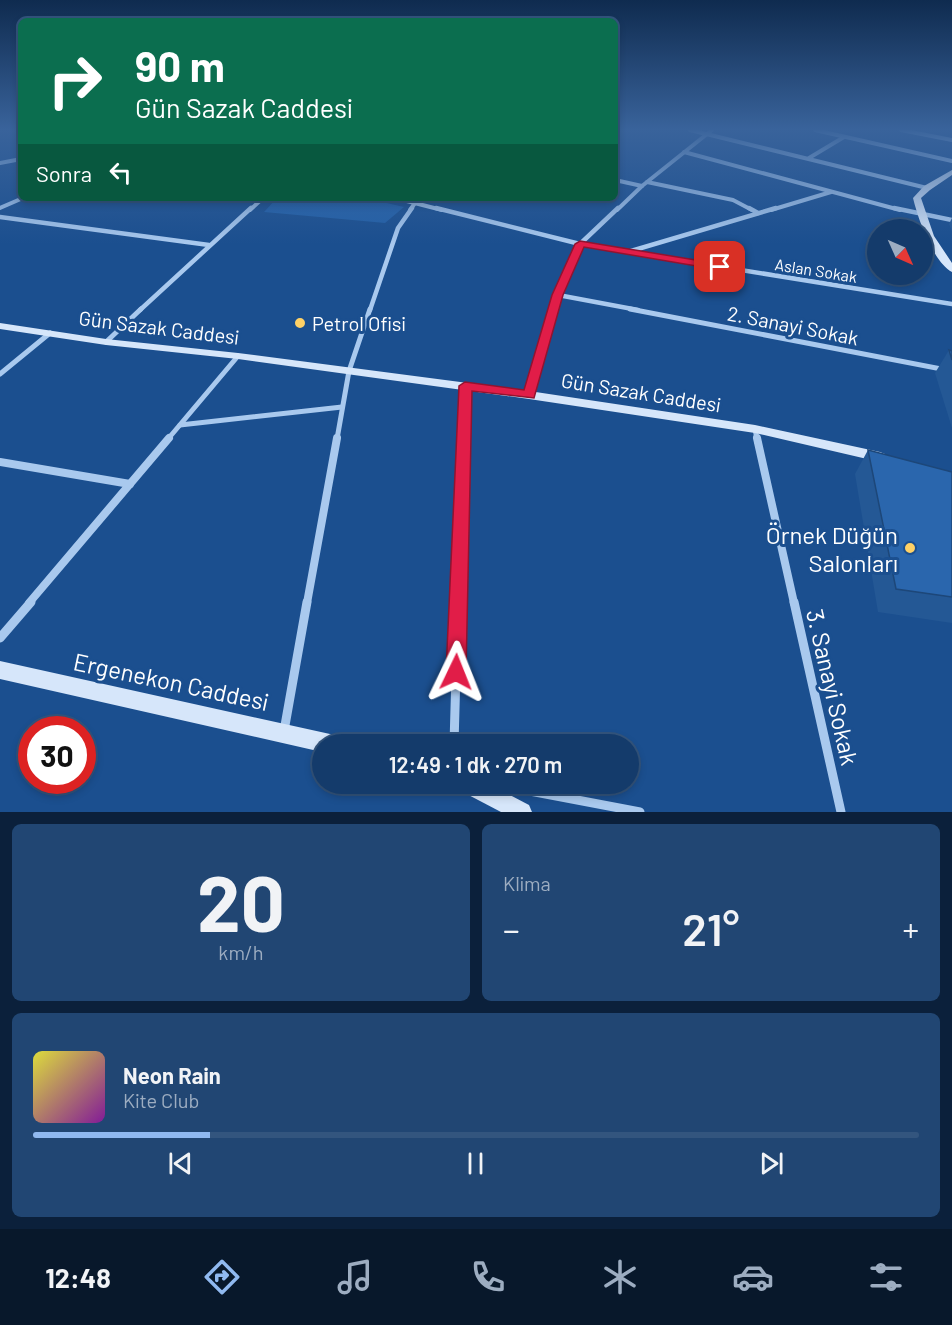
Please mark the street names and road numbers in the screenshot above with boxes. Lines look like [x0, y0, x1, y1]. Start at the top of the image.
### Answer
street label: Aslan Sokak [773, 254, 859, 286]
street label: 2. Sanayi Sokak [725, 301, 861, 349]
street label: Gün Sazak Caddesi [78, 305, 240, 349]
street label: Gün Sazak Caddesi [559, 368, 723, 416]
street label: 3. Sanayi Sokak [801, 606, 865, 768]
street label: Ergenekon Caddesi [71, 646, 271, 716]

